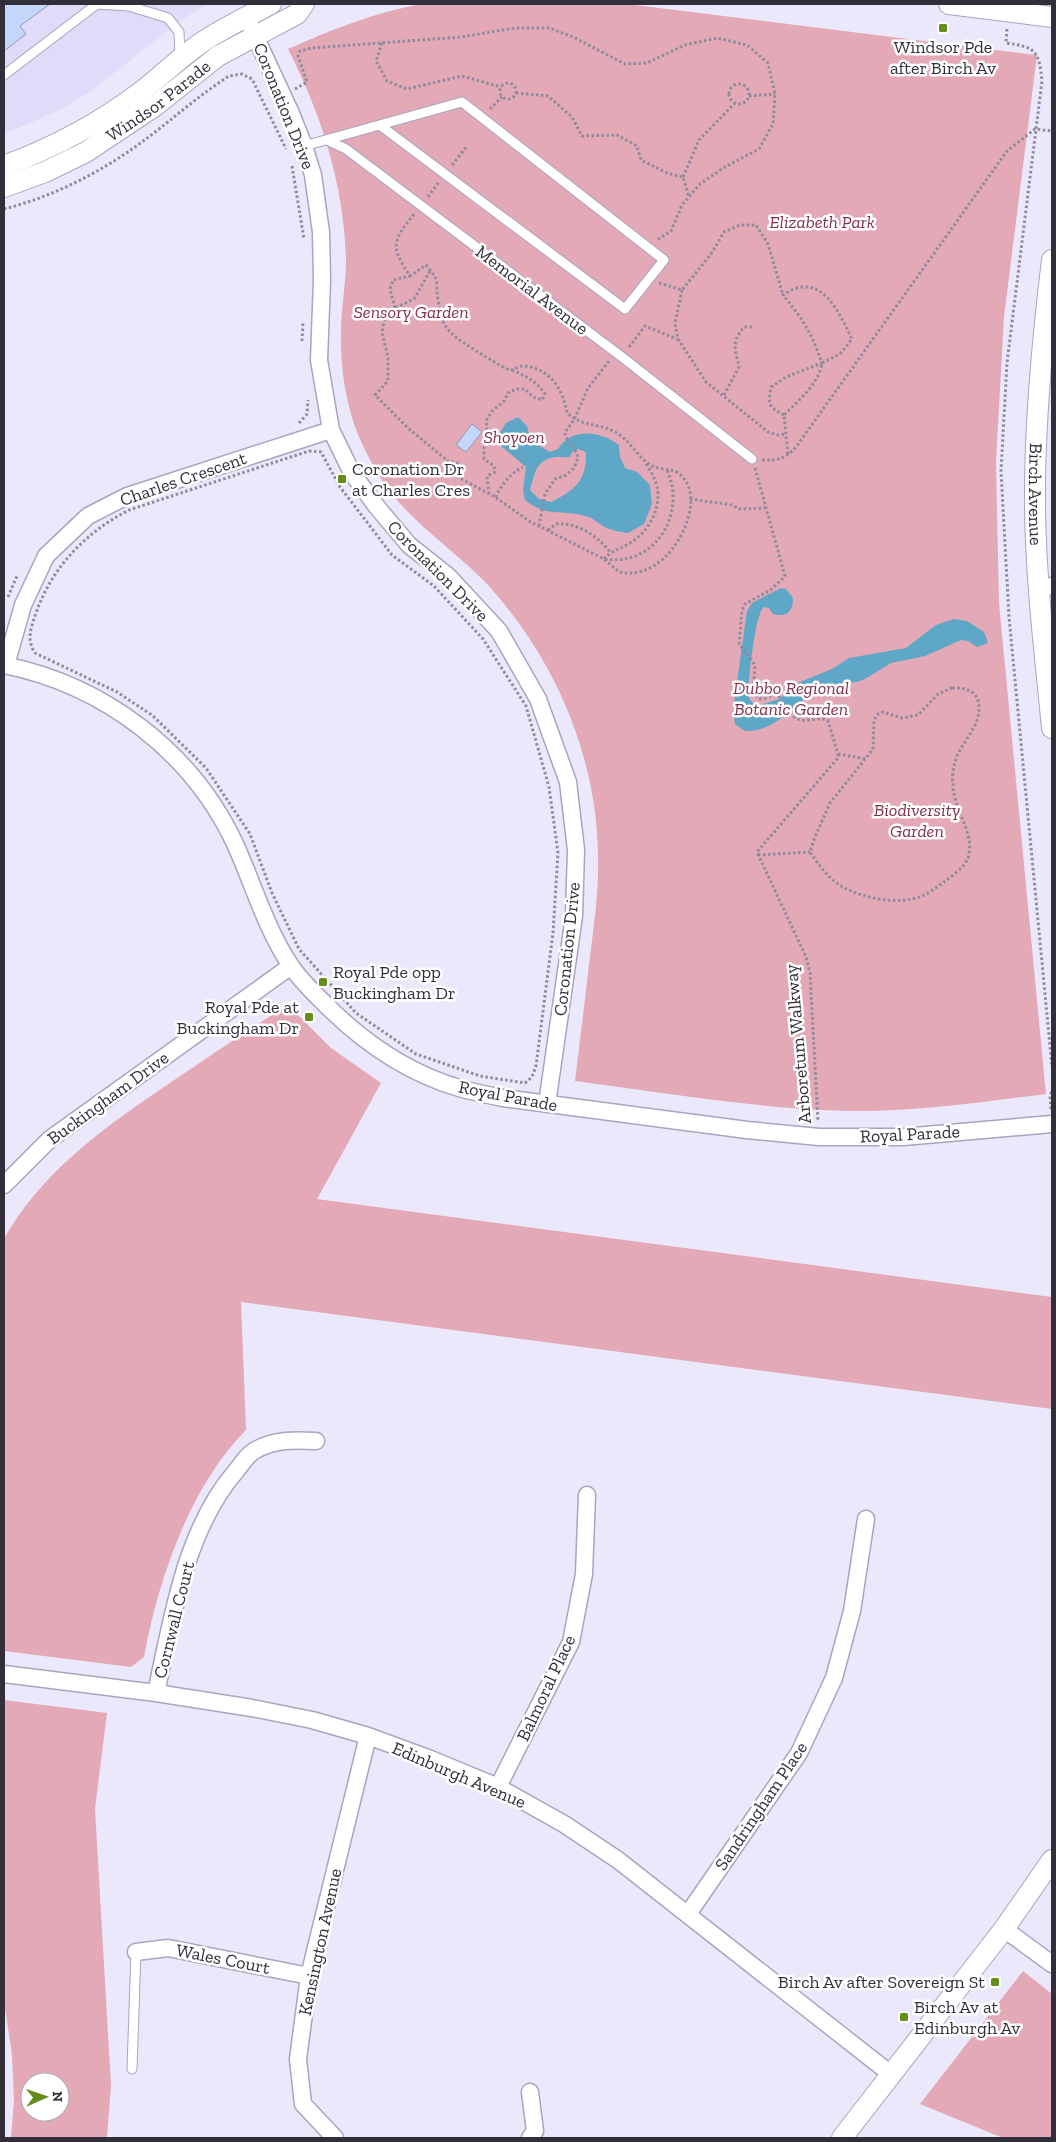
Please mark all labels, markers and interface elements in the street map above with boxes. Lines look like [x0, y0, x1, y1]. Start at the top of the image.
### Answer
marker: Windsor Pde after Birch Av [937, 22, 949, 34]
place label: Windsor Pde after Birch Av [890, 36, 996, 79]
street label: Coronation Drive [249, 40, 319, 172]
street label: Windsor Parade [102, 55, 215, 146]
park label: Elizabeth Park [769, 211, 875, 233]
street label: Memorial Avenue [471, 240, 593, 340]
park label: Sensory Garden [353, 301, 469, 323]
park label: Shoyoen [483, 426, 545, 448]
street label: Birch Avenue [1024, 443, 1047, 546]
street label: Charles Crescent [117, 447, 249, 511]
place label: Coronation Dr at Charles Cres [352, 458, 470, 501]
marker: Coronation Dr at Charles Cres [336, 473, 348, 485]
street label: Coronation Drive [383, 516, 493, 626]
park label: Dubbo Regional Botanic Garden [733, 677, 849, 720]
park label: Biodiversity Garden [874, 799, 960, 842]
street label: Coronation Drive [549, 881, 585, 1017]
place label: Royal Pde opp Buckingham Dr [333, 961, 456, 1004]
street label: Arboretum Walkway [780, 963, 816, 1125]
marker: Royal Pde opp Buckingham Dr [317, 976, 329, 988]
place label: Royal Pde at Buckingham Dr [176, 996, 299, 1039]
marker: Royal Pde at Buckingham Dr [303, 1011, 315, 1023]
street label: Buckingham Drive [43, 1047, 173, 1149]
street label: Royal Parade [457, 1076, 559, 1116]
street label: Royal Parade [859, 1120, 961, 1148]
street label: Cornwall Court [149, 1559, 199, 1681]
street label: Balmoral Place [512, 1631, 580, 1745]
street label: Edinburgh Avenue [389, 1737, 529, 1813]
street label: Sandringham Place [710, 1738, 812, 1874]
street label: Kensington Avenue [294, 1866, 346, 2018]
street label: Wales Court [174, 1939, 272, 1979]
place label: Birch Av after Sovereign St [778, 1971, 985, 1993]
marker: Birch Av after Sovereign St [989, 1976, 1001, 1988]
place label: Birch Av at Edinburgh Av [914, 1996, 1020, 2039]
marker: Birch Av at Edinburgh Av [898, 2011, 910, 2023]
north arrow [20, 2072, 70, 2122]
text: N [49, 2091, 66, 2103]

